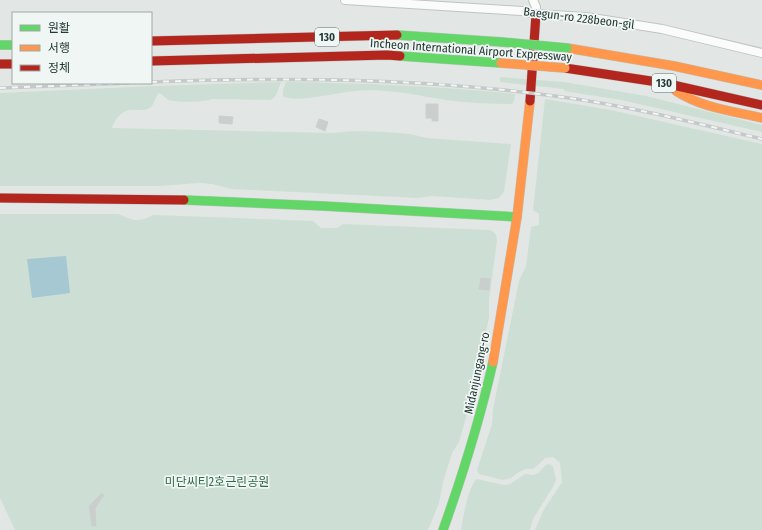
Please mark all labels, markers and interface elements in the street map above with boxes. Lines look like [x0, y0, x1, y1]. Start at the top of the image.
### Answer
street label: Baegun-ro 228beon-gil [523, 4, 635, 32]
legend [12, 12, 152, 84]
text: 원활 [48, 21, 70, 35]
road number: 130 [315, 28, 339, 46]
street label: Incheon International Airport Expressway [370, 36, 573, 64]
text: 서행 [48, 41, 70, 55]
text: 정체 [48, 61, 70, 75]
road number: 130 [652, 74, 676, 92]
street label: Midanjungang-ro [461, 331, 493, 415]
park label: 미단씨티2호근린공원 [165, 475, 269, 489]

